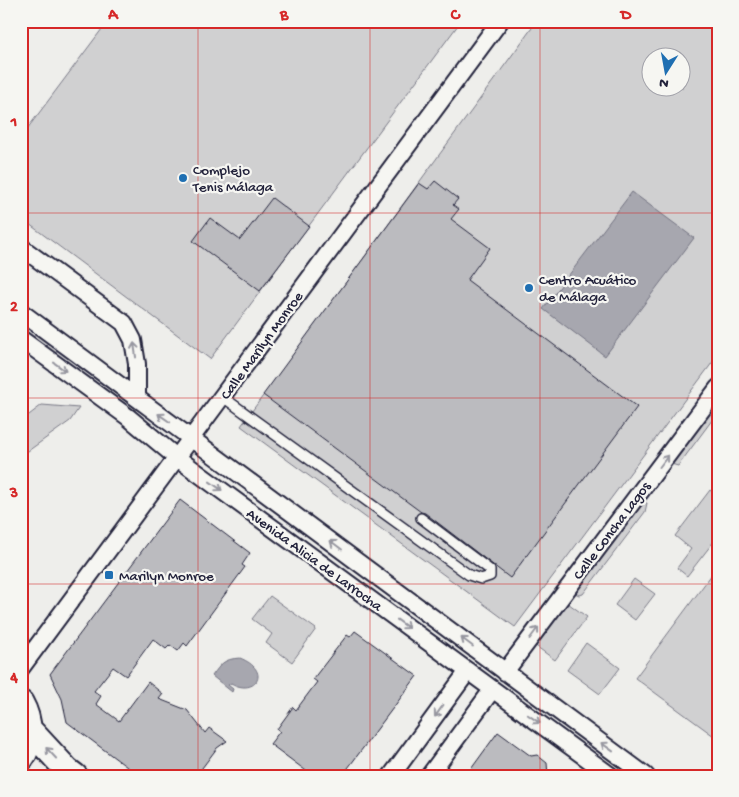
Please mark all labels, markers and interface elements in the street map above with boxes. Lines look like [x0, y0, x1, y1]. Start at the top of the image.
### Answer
text: A [107, 7, 119, 26]
text: B [279, 7, 289, 26]
text: C [450, 7, 461, 26]
text: D [619, 7, 632, 26]
north arrow [642, 48, 692, 98]
text: N [658, 73, 670, 92]
text: 1 [10, 114, 17, 133]
place label: Complejo Tenis Málaga [192, 162, 274, 197]
marker: Complejo Tenis Málaga [177, 172, 189, 184]
place label: Centro Acuático de Málaga [539, 272, 637, 307]
marker: Centro Acuático de Málaga [523, 282, 535, 294]
street label: Calle Marilyn Monroe [217, 288, 308, 404]
text: 2 [10, 299, 18, 318]
one-way arrow [129, 342, 139, 358]
one-way arrow [53, 362, 67, 373]
one-way arrow [158, 412, 171, 423]
one-way arrow [658, 455, 669, 468]
street label: Calle Concha Lagos [570, 478, 656, 584]
one-way arrow [209, 480, 222, 491]
text: 3 [9, 485, 18, 504]
street label: Avenida Alicia de Larrocha [242, 505, 386, 616]
one-way arrow [330, 540, 343, 551]
place label: Marilyn Monroe [119, 568, 214, 586]
marker: Marilyn Monroe [103, 569, 115, 581]
one-way arrow [396, 618, 409, 629]
one-way arrow [529, 626, 539, 640]
one-way arrow [461, 637, 474, 648]
text: 4 [9, 670, 18, 689]
one-way arrow [434, 704, 444, 718]
one-way arrow [527, 714, 541, 724]
one-way arrow [600, 742, 614, 752]
one-way arrow [46, 747, 57, 760]

